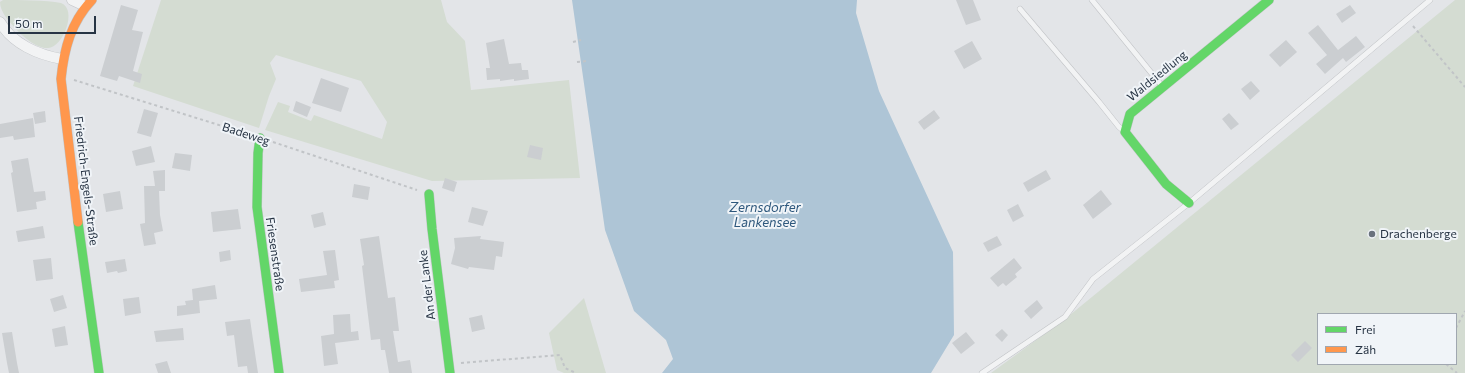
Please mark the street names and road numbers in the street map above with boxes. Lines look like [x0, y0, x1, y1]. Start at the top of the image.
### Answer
street label: Waldsiedlung [1124, 47, 1190, 105]
street label: Friedrich-Engels-Straße [71, 115, 101, 247]
street label: Badeweg [220, 120, 272, 148]
street label: Friesenstraße [263, 216, 287, 292]
street label: An der Lanke [416, 249, 438, 321]

